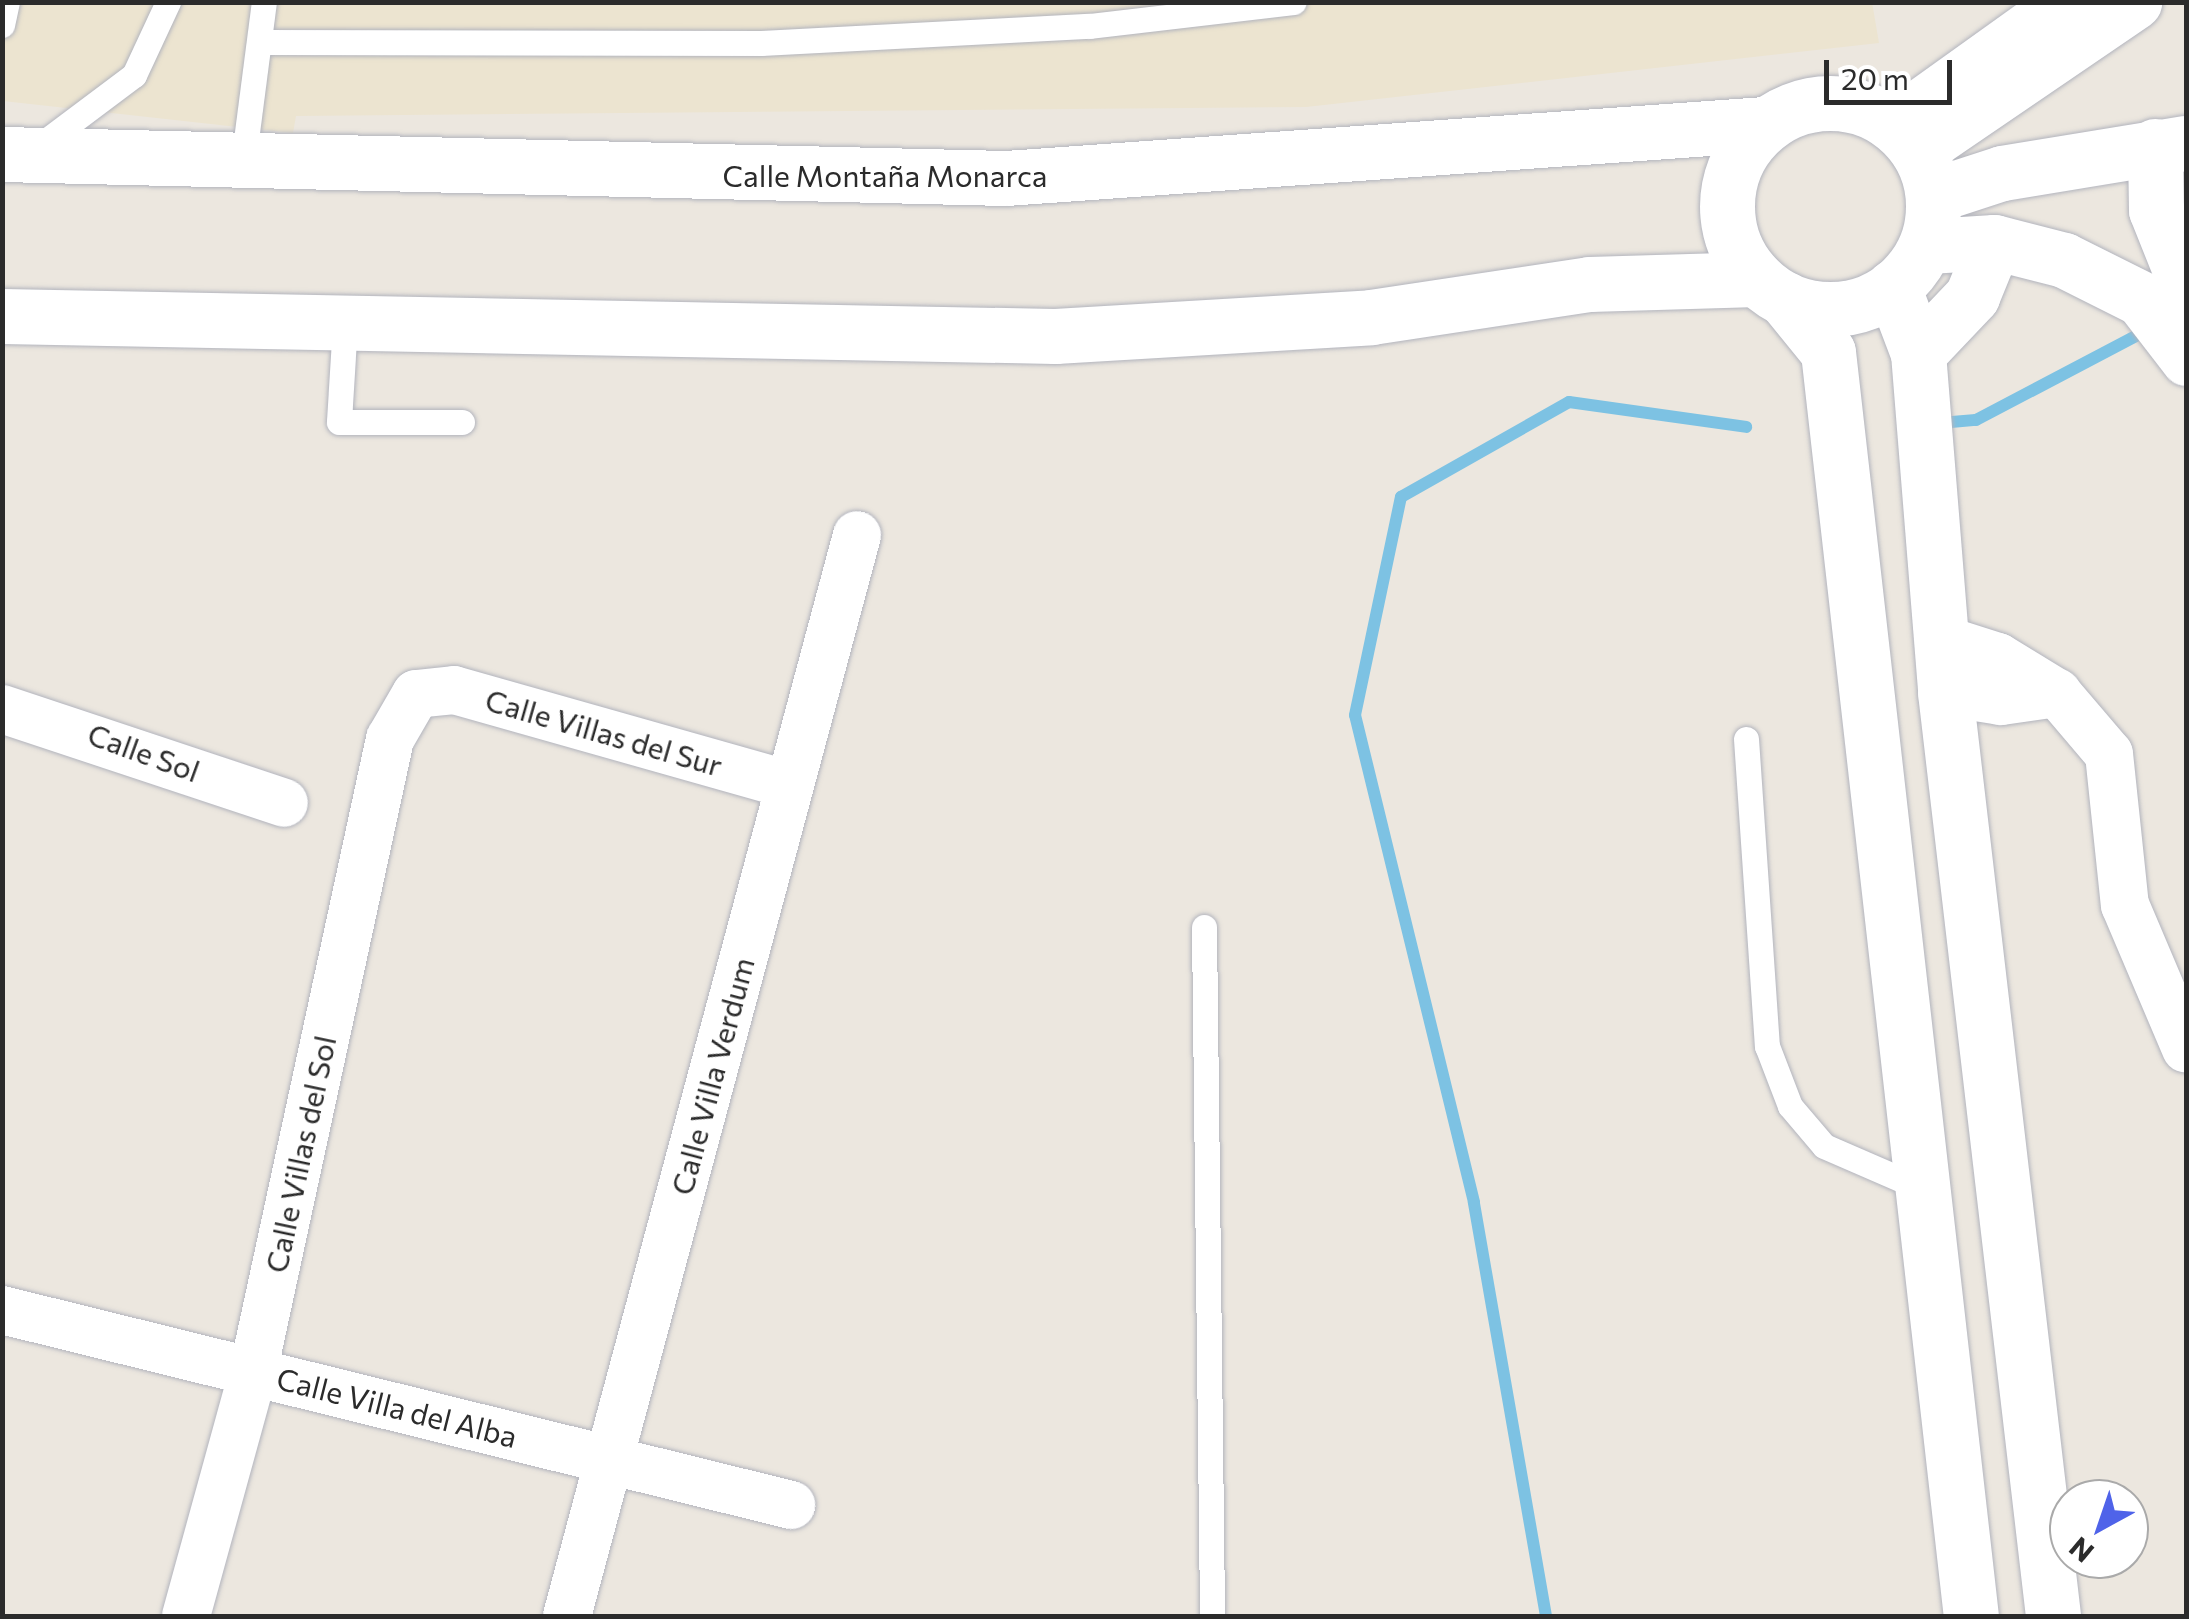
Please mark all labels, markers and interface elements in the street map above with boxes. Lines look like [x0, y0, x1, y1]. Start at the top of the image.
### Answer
scale bar [1829, 40, 1956, 102]
text: 20 m [1841, 59, 1909, 96]
street label: Calle Montaña Monarca [723, 157, 1047, 193]
street label: Calle Villas del Sur [482, 681, 726, 783]
street label: Calle Sol [83, 715, 205, 789]
street label: Calle Villa Verdum [663, 953, 761, 1199]
street label: Calle Villas del Sol [257, 1032, 343, 1276]
street label: Calle Villa del Alba [273, 1360, 521, 1454]
north arrow [2049, 1479, 2149, 1579]
text: N [2062, 1531, 2100, 1570]

